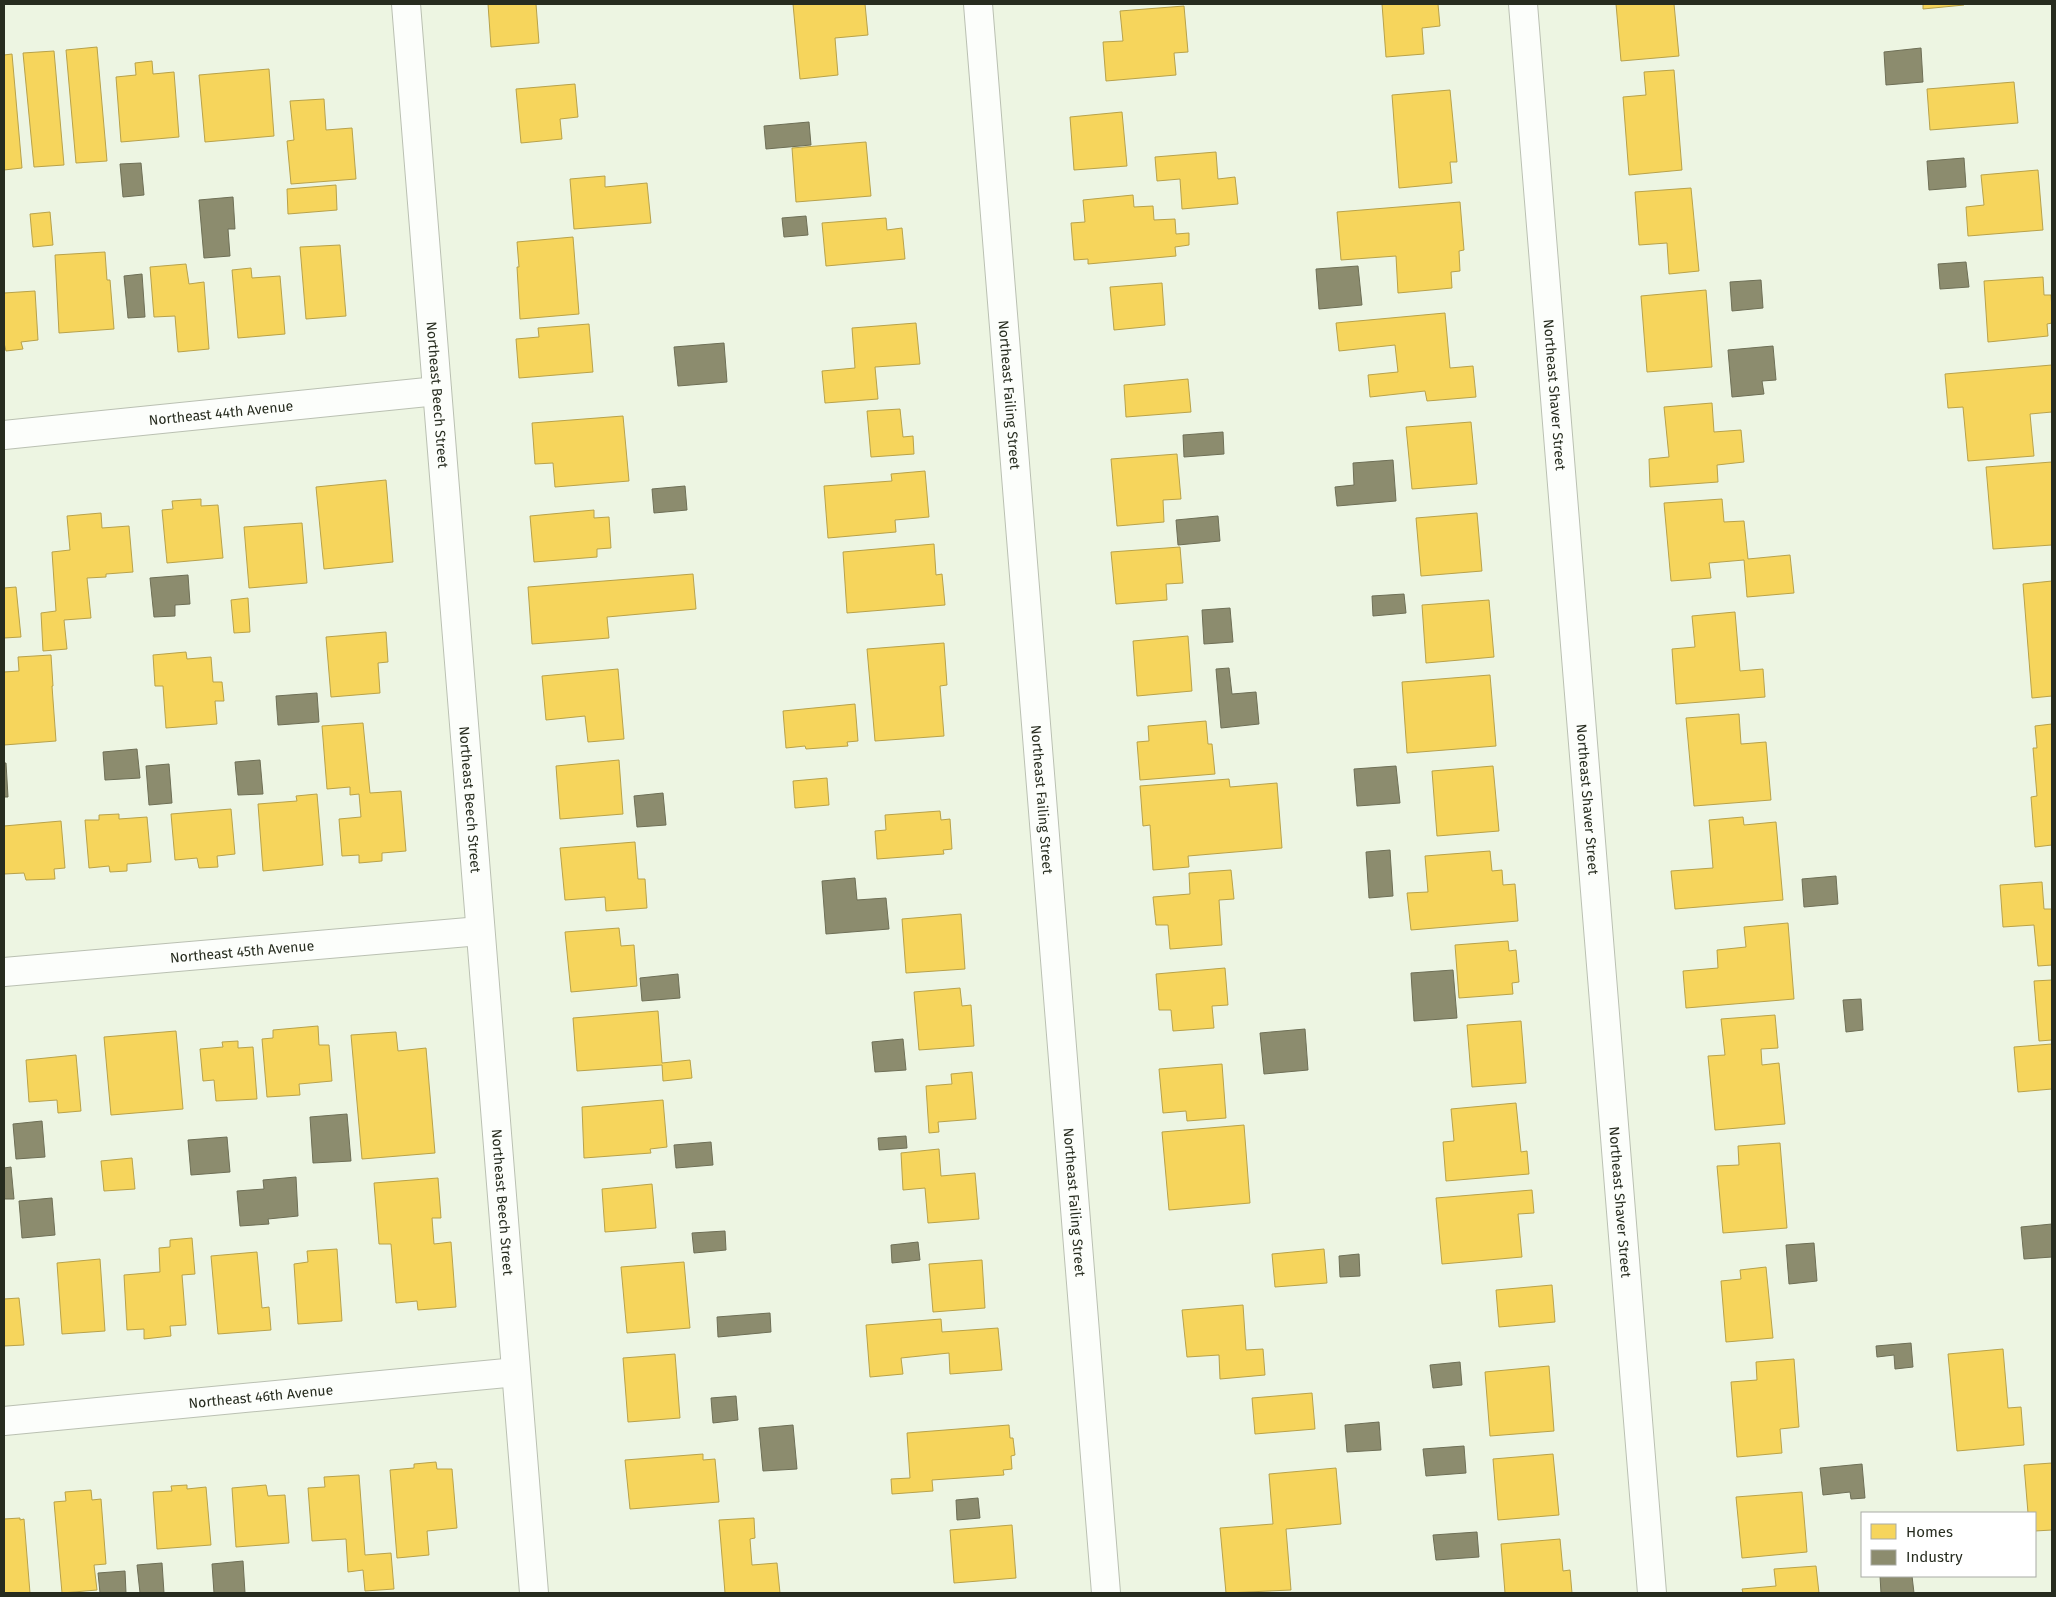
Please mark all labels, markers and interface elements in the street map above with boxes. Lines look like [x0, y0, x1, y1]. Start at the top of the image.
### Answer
street label: Northeast Shaver Street [1540, 318, 1569, 472]
street label: Northeast Failing Street [995, 319, 1024, 471]
street label: Northeast Beech Street [423, 321, 452, 470]
street label: Northeast 44th Avenue [148, 397, 294, 429]
street label: Northeast Shaver Street [1573, 723, 1602, 877]
street label: Northeast Failing Street [1028, 724, 1057, 876]
street label: Northeast Beech Street [456, 725, 485, 874]
street label: Northeast 45th Avenue [169, 937, 315, 966]
street label: Northeast Shaver Street [1606, 1126, 1635, 1279]
street label: Northeast Failing Street [1060, 1127, 1089, 1278]
street label: Northeast Beech Street [488, 1128, 517, 1277]
street label: Northeast 46th Avenue [188, 1381, 334, 1412]
legend [1861, 1512, 2036, 1577]
text: Homes [1906, 1523, 1953, 1541]
text: Industry [1906, 1548, 1963, 1566]

